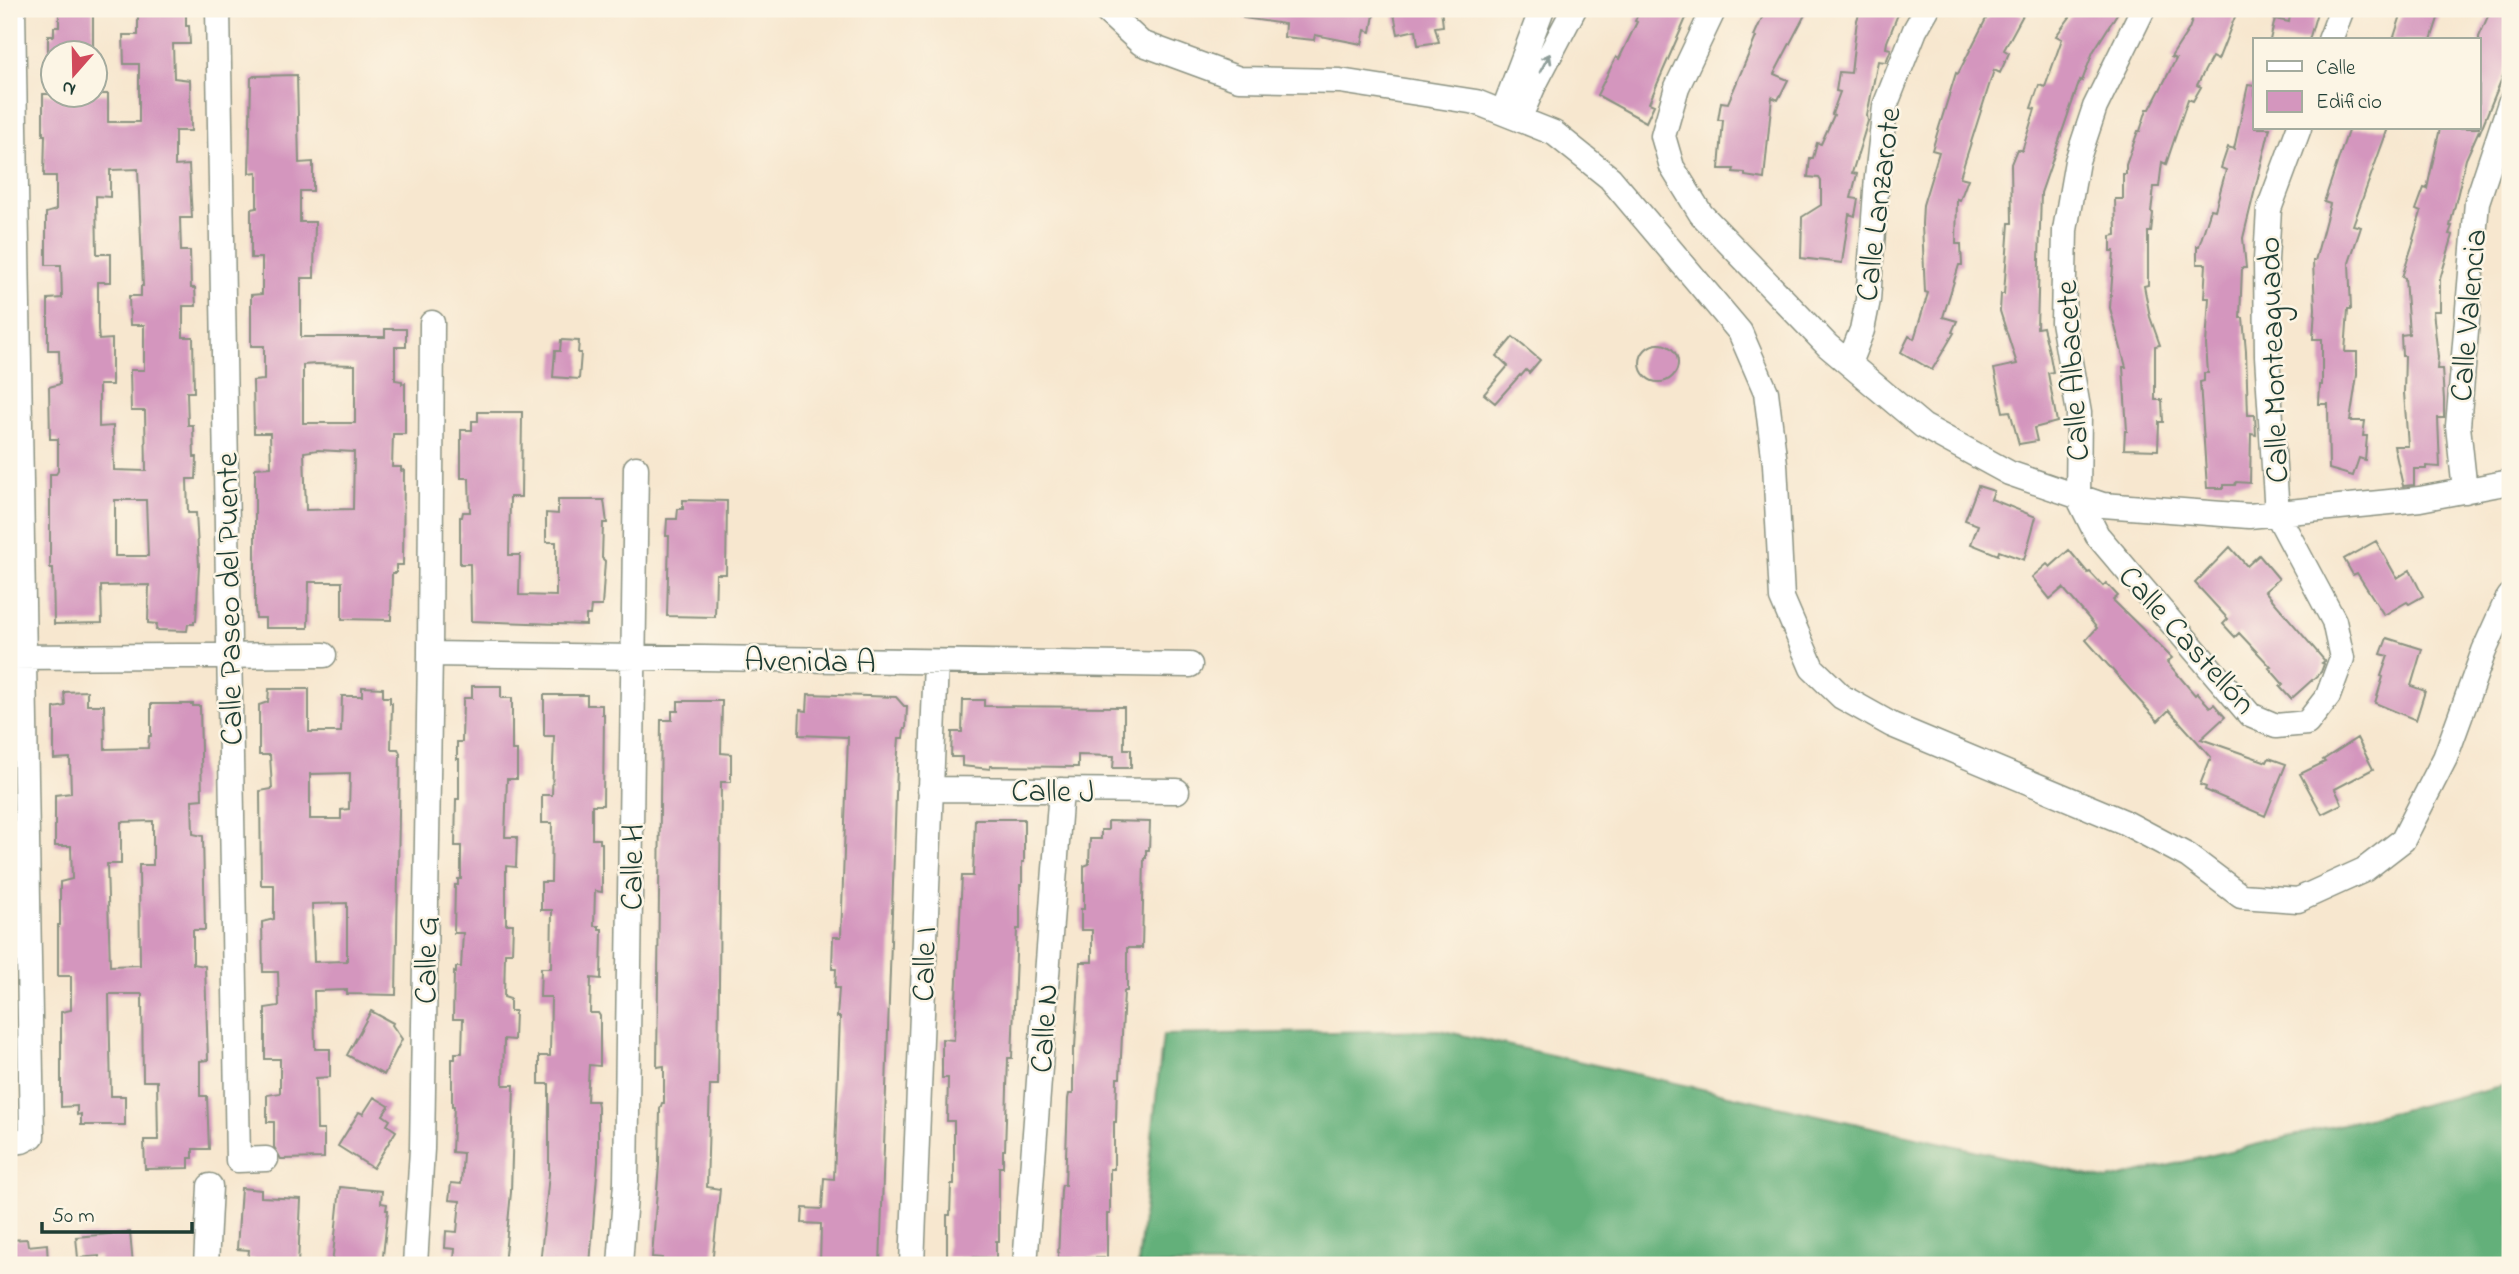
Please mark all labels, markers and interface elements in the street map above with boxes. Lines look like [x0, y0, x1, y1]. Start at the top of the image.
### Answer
north arrow [38, 38, 108, 108]
legend [2253, 38, 2480, 130]
one-way arrow [1539, 54, 1553, 74]
text: Calle [2316, 54, 2356, 84]
text: N [58, 73, 80, 103]
text: Edificio [2316, 88, 2382, 118]
street label: Calle Lanzarote [1845, 104, 1916, 304]
street label: Calle Valencia [2440, 227, 2501, 404]
street label: Calle Monteaguado [2248, 236, 2303, 484]
street label: Calle Albacete [2045, 278, 2104, 463]
street label: Calle Paseo del Puente [205, 451, 258, 746]
street label: Calle Castellón [2105, 556, 2266, 727]
street label: Avenida A [744, 639, 876, 688]
street label: Calle J [1011, 769, 1095, 818]
street label: Calle H [610, 823, 659, 911]
street label: Calle G [404, 916, 453, 1004]
street label: Calle I [902, 926, 951, 1003]
street label: Calle N [1020, 982, 1073, 1075]
scale bar [42, 1190, 192, 1234]
text: 50 m [52, 1202, 95, 1232]

